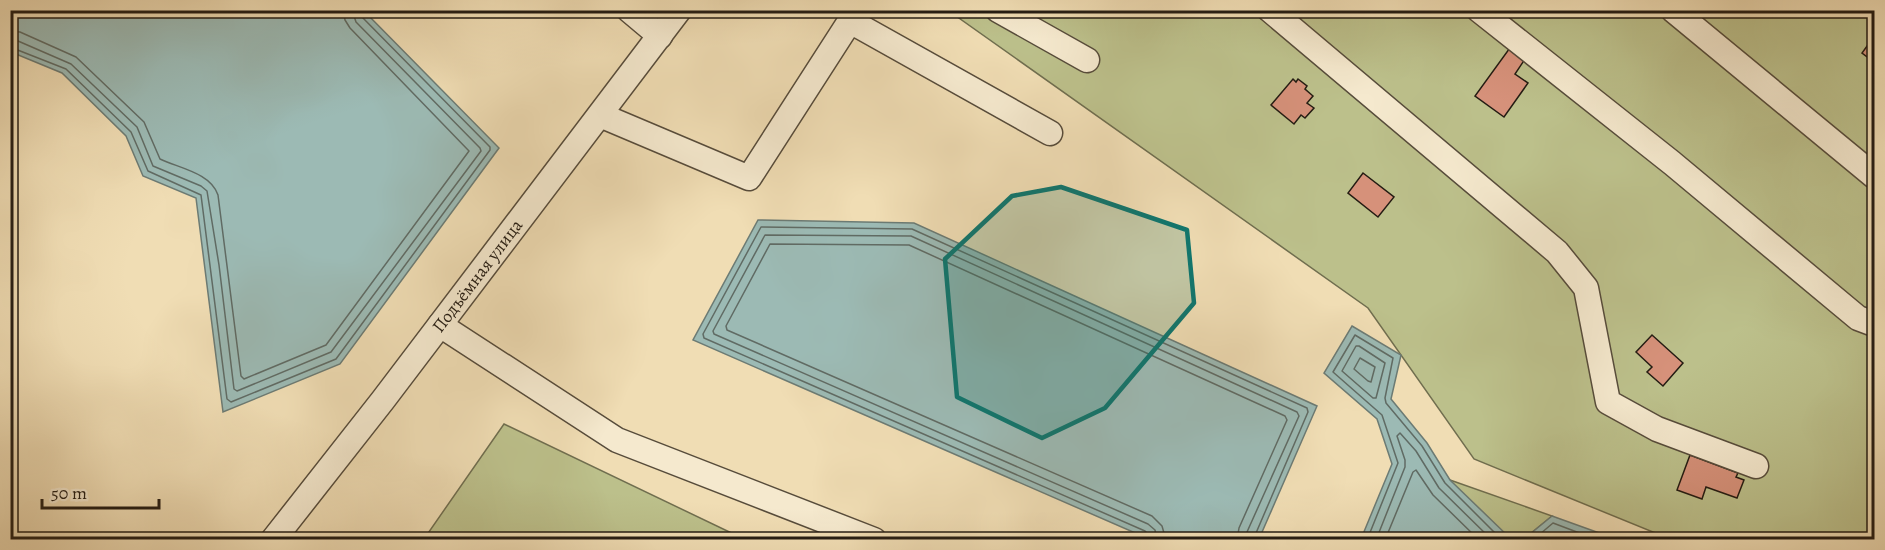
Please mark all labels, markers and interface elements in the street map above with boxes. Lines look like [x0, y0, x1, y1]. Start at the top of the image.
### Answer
street label: Подъёмная улица [426, 214, 529, 337]
scale bar [42, 472, 159, 510]
text: 50 m [51, 481, 87, 505]

